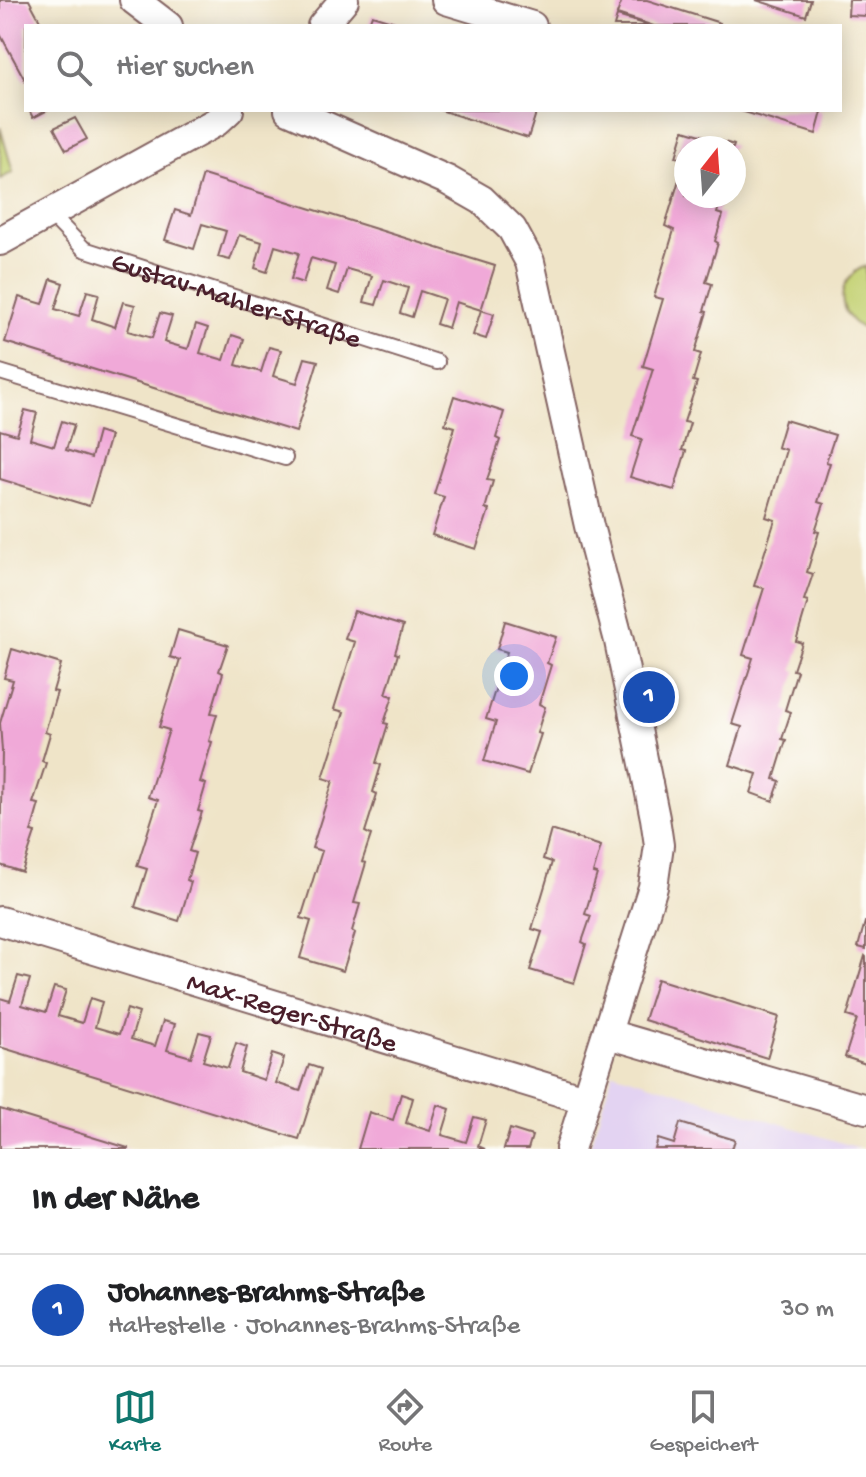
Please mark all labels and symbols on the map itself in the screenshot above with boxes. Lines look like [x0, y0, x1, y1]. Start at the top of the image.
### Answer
north arrow [674, 136, 746, 208]
street label: Gustav-Mahler-Straße [107, 247, 365, 358]
your location [494, 656, 534, 696]
pin: 1 [623, 667, 675, 727]
street label: Max-Reger-Straße [182, 967, 401, 1062]

